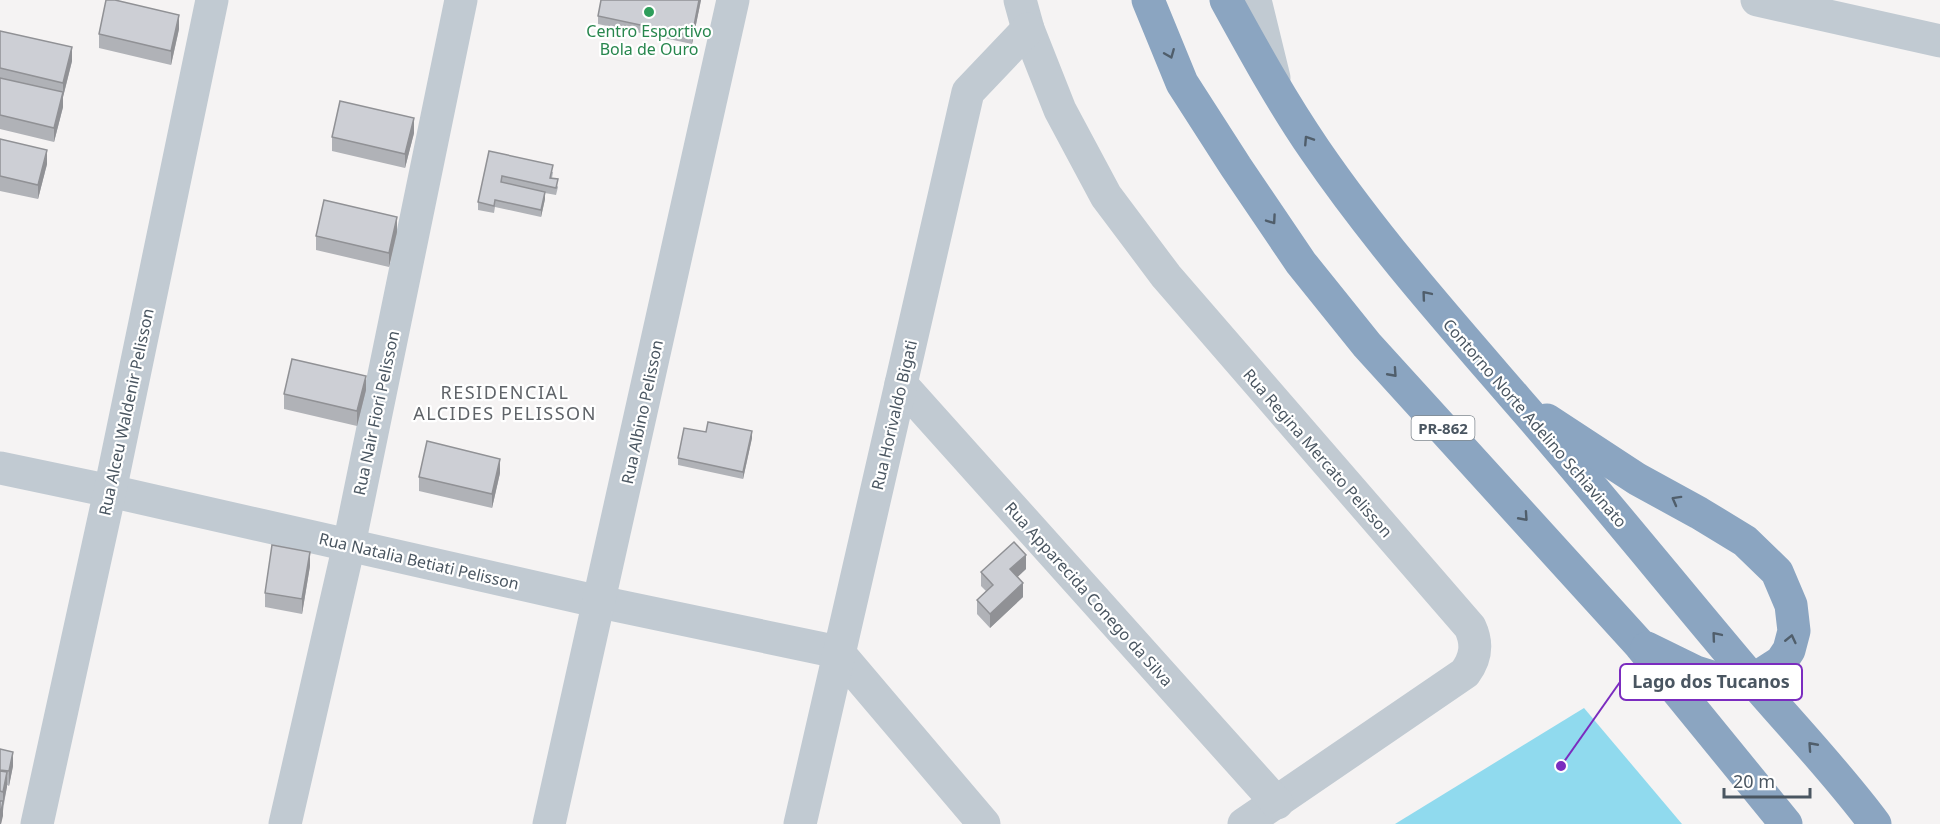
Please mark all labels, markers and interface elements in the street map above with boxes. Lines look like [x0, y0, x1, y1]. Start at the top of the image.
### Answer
marker: Centro Esportivo Bola de Ouro [642, 5, 656, 19]
place label: Centro Esportivo Bola de Ouro [586, 20, 712, 60]
one-way arrow [1163, 48, 1175, 59]
one-way arrow [1304, 136, 1316, 146]
one-way arrow [1265, 213, 1276, 224]
one-way arrow [1422, 291, 1433, 302]
street label: Rua Alceu Waldenir Pelisson [93, 306, 159, 518]
street label: Contorno Norte Adelino Schiavinato [1438, 314, 1632, 532]
street label: Rua Nair Fiori Pelisson [348, 329, 404, 497]
street label: Rua Albino Pelisson [616, 338, 668, 486]
street label: Rua Horivaldo Bigati [866, 338, 922, 492]
street label: Rua Regina Mercato Pelisson [1239, 364, 1397, 542]
one-way arrow [1386, 366, 1397, 376]
district label: RESIDENCIAL ALCIDES PELISSON [413, 380, 597, 425]
road number: PR-862 [1412, 416, 1474, 440]
one-way arrow [1672, 496, 1683, 507]
street label: Rua Apparecida Conego da Silva [1000, 497, 1178, 691]
one-way arrow [1517, 510, 1528, 521]
street label: Rua Natalia Betiati Pelisson [317, 527, 521, 595]
one-way arrow [1712, 632, 1723, 643]
one-way arrow [1784, 635, 1797, 645]
callout: Lago dos Tucanos [1620, 664, 1802, 700]
text: Lago dos Tucanos [1632, 669, 1790, 693]
one-way arrow [1808, 742, 1819, 752]
scale bar [1724, 761, 1810, 799]
text: 20 m [1733, 769, 1775, 793]

